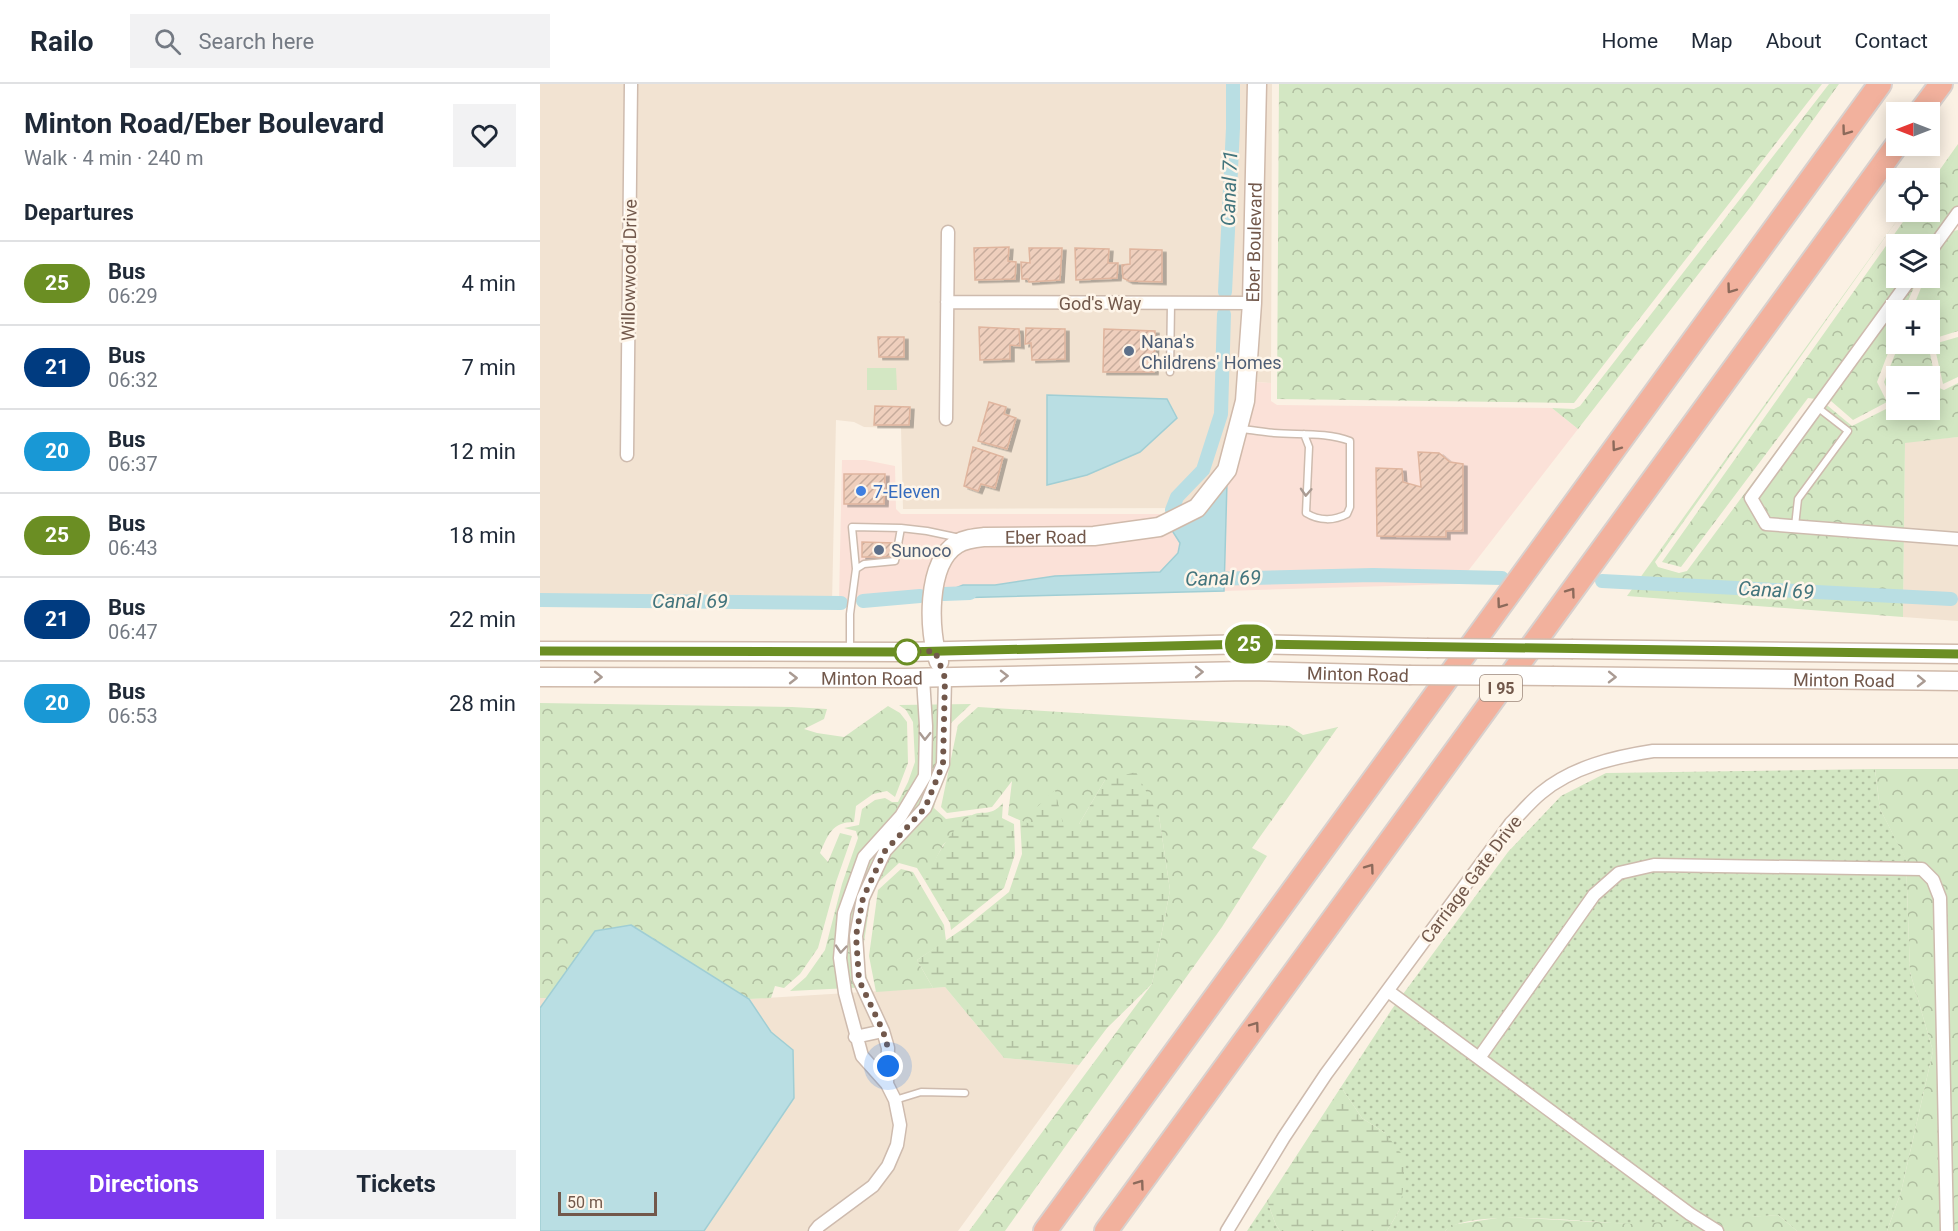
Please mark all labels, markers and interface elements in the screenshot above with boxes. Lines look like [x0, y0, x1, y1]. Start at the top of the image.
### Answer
search box [130, 14, 550, 68]
text: Railo [30, 25, 94, 58]
icon: search [151, 25, 184, 58]
text: Search here [199, 29, 314, 54]
text: Home [1602, 29, 1658, 53]
text: Map [1691, 29, 1733, 53]
text: About [1766, 29, 1822, 53]
text: Contact [1855, 29, 1928, 53]
north arrow [1886, 102, 1940, 156]
map controls [1886, 102, 1940, 420]
button: heart [453, 104, 516, 167]
text: Minton Road/Eber Boulevard [24, 107, 384, 140]
one-way arrow [1842, 125, 1853, 136]
text: Walk · 4 min · 240 m [24, 146, 203, 170]
water label: Canal 71 [1216, 150, 1242, 226]
button: locate [1886, 168, 1940, 222]
street label: Eber Boulevard [1242, 182, 1265, 303]
street label: Willowwood Drive [617, 199, 641, 341]
text: Departures [24, 200, 134, 225]
button: layers [1886, 234, 1940, 288]
text: Bus [108, 259, 146, 284]
text: 25 [45, 271, 69, 295]
text: 4 min [461, 271, 516, 296]
one-way arrow [1727, 282, 1738, 293]
text: 06:29 [108, 284, 158, 308]
street label: God's Way [1059, 293, 1142, 314]
button: + [1886, 300, 1940, 354]
place label: Nana's Childrens' Homes [1141, 331, 1282, 373]
text: Bus [108, 343, 146, 368]
marker: Nana's Childrens' Homes [1122, 344, 1136, 358]
text: 21 [45, 355, 69, 379]
text: 7 min [461, 355, 516, 380]
button: − [1886, 366, 1940, 420]
text: 06:32 [108, 368, 158, 392]
text: Bus [108, 427, 146, 452]
text: 20 [45, 439, 69, 463]
text: 12 min [449, 439, 516, 464]
one-way arrow [1612, 440, 1623, 451]
text: 06:37 [108, 452, 158, 476]
place label: 7-Eleven [873, 481, 940, 502]
marker: 7-Eleven [854, 484, 868, 498]
one-way arrow [1300, 487, 1313, 496]
text: Bus [108, 511, 146, 536]
text: 25 [45, 523, 69, 547]
text: 18 min [449, 523, 516, 548]
street label: Eber Road [1005, 526, 1087, 547]
text: 06:43 [108, 536, 158, 560]
place label: Sunoco [891, 540, 952, 561]
marker: Sunoco [872, 543, 886, 557]
water label: Canal 69 [1185, 565, 1261, 591]
water label: Canal 69 [1737, 576, 1815, 604]
one-way arrow [1564, 588, 1575, 599]
water label: Canal 69 [652, 589, 728, 613]
text: Bus [108, 595, 146, 620]
one-way arrow [1498, 598, 1509, 609]
text: 21 [45, 607, 69, 631]
text: 22 min [449, 607, 516, 632]
text: 06:47 [108, 620, 158, 644]
line badge: 25 [1222, 624, 1276, 664]
text: 25 [1237, 632, 1261, 656]
unlabelled marker [894, 639, 920, 665]
street label: Minton Road [1307, 662, 1409, 685]
one-way arrow [1194, 666, 1203, 679]
street label: Minton Road [821, 667, 923, 689]
street label: Minton Road [1793, 668, 1895, 691]
one-way arrow [999, 670, 1008, 683]
one-way arrow [594, 671, 603, 683]
one-way arrow [1608, 671, 1617, 683]
one-way arrow [789, 672, 798, 684]
road number: I 95 [1480, 675, 1522, 701]
one-way arrow [1917, 675, 1926, 687]
text: Bus [108, 679, 146, 704]
text: 20 [45, 691, 69, 715]
text: 28 min [449, 691, 516, 716]
text: 06:53 [108, 704, 158, 728]
one-way arrow [919, 732, 932, 741]
street label: Carriage Gate Drive [1416, 811, 1526, 947]
one-way arrow [1362, 864, 1373, 875]
one-way arrow [835, 945, 848, 954]
one-way arrow [1248, 1022, 1259, 1033]
your location [873, 1051, 903, 1081]
button: Directions [24, 1150, 264, 1219]
button: Tickets [276, 1150, 516, 1219]
one-way arrow [1133, 1179, 1144, 1190]
scale bar [558, 1189, 657, 1216]
text: 50 m [567, 1193, 603, 1212]

